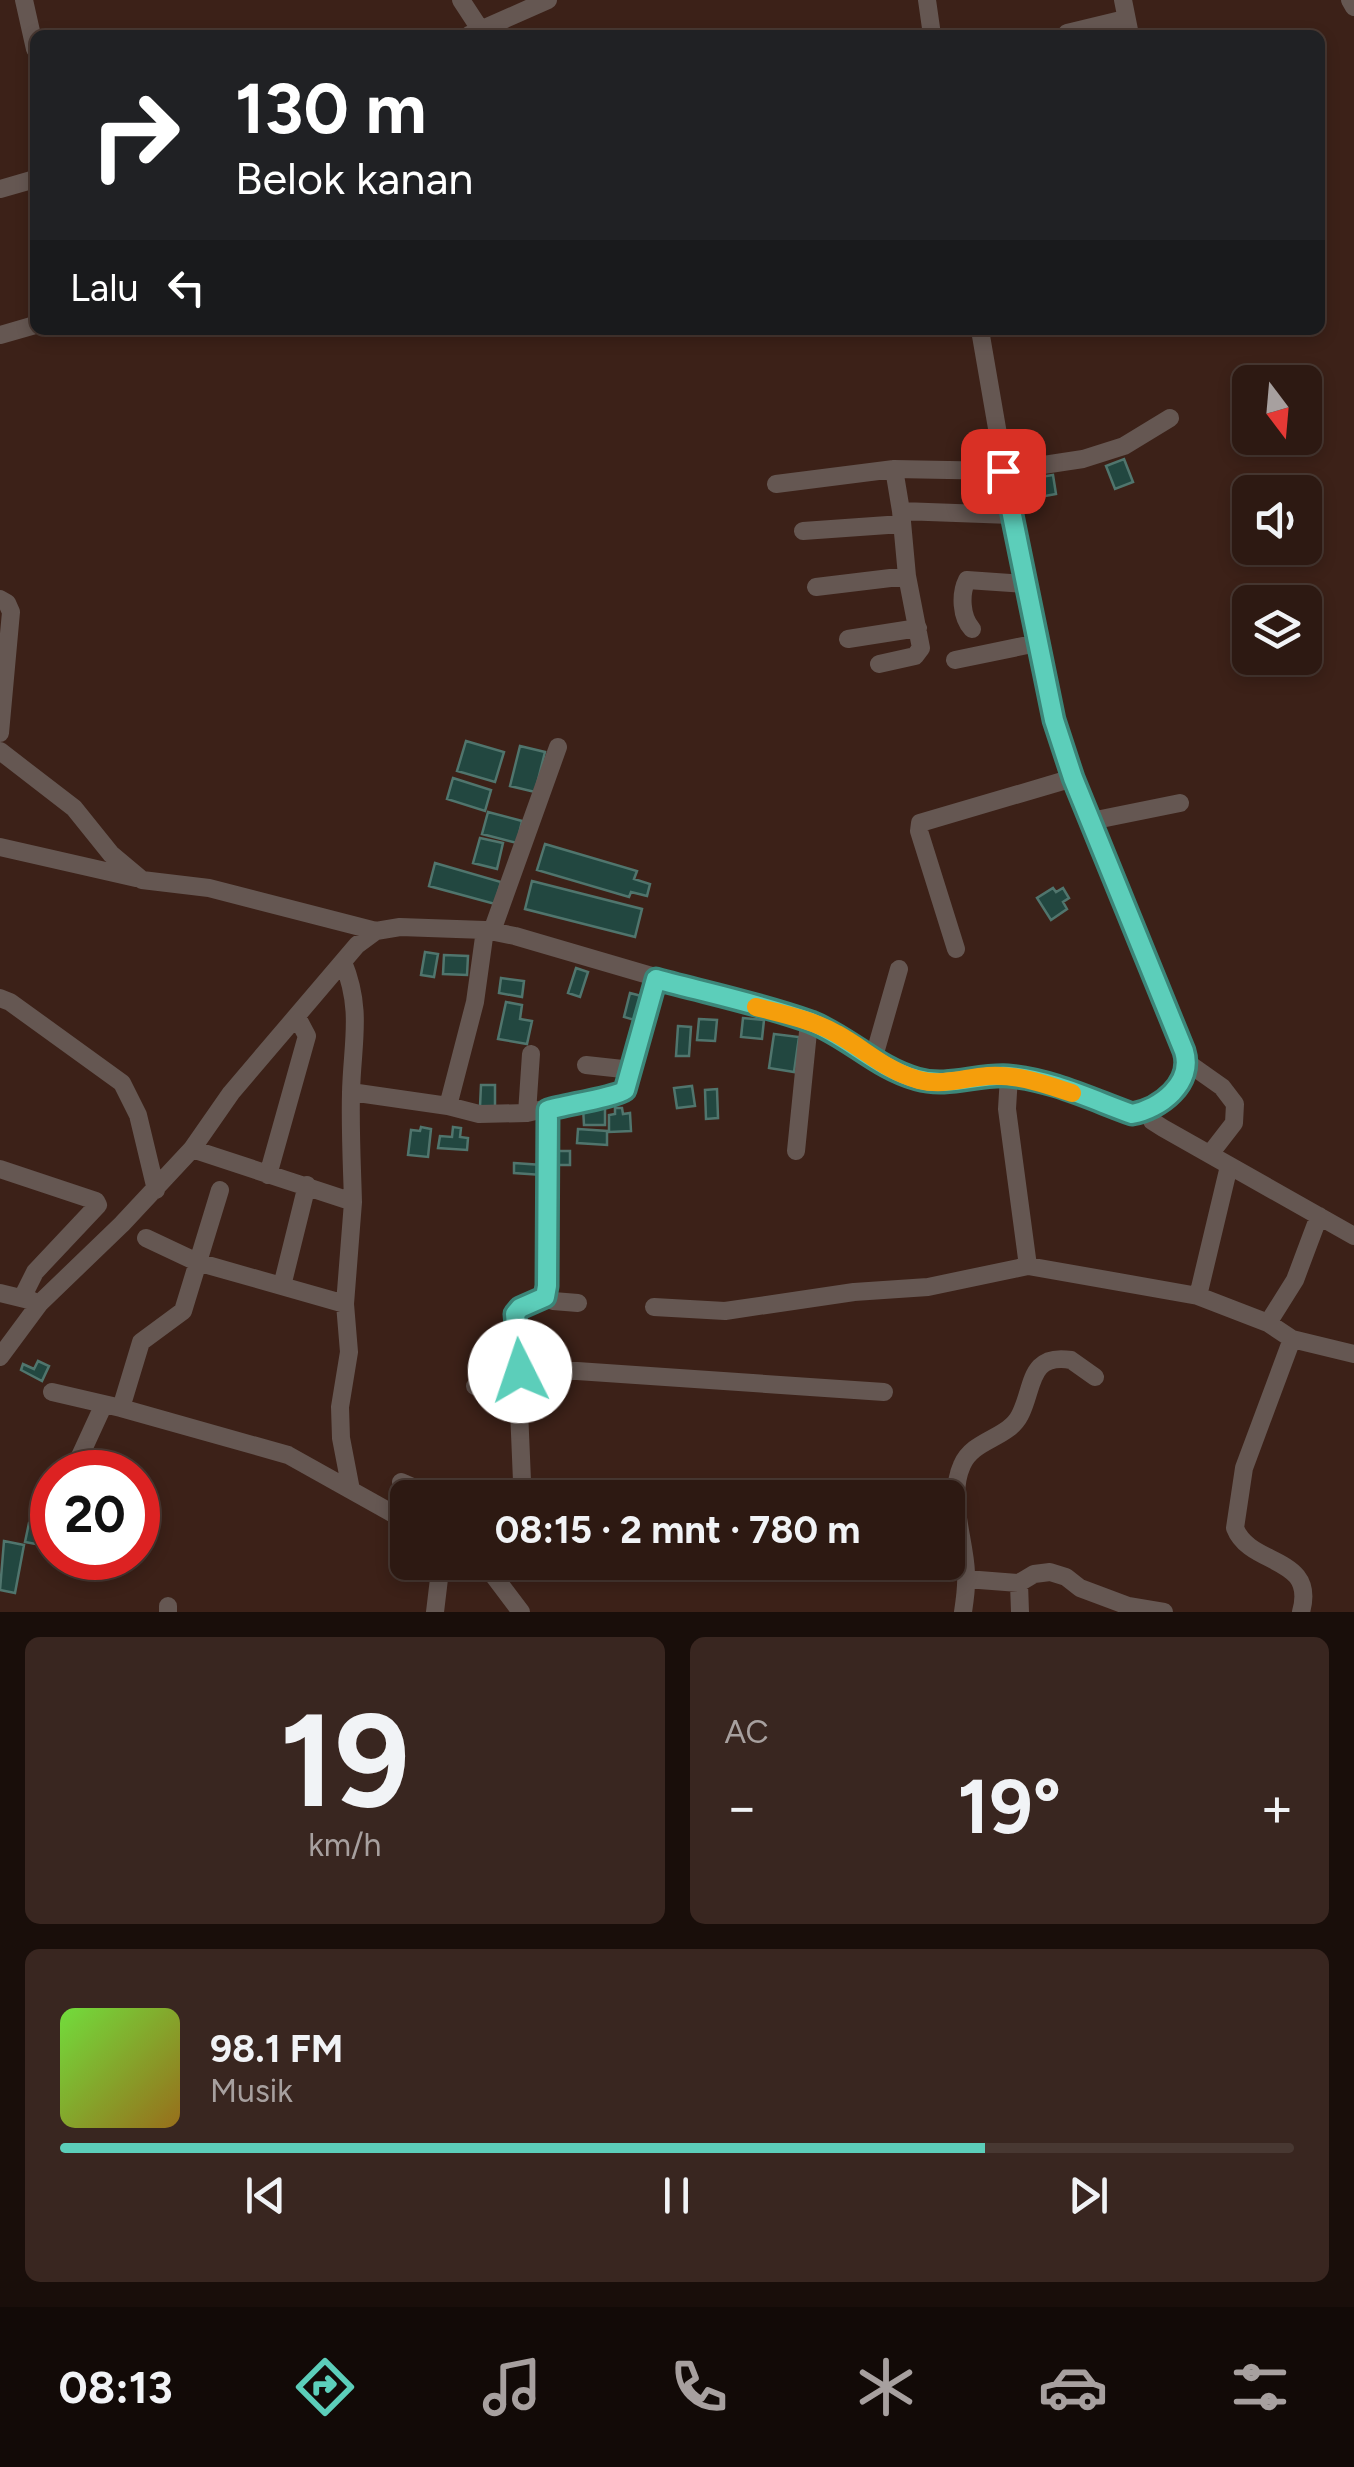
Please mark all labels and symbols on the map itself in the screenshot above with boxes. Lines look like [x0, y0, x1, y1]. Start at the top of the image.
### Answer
north arrow [1232, 365, 1322, 455]
pin [961, 429, 1046, 514]
position arrow [468, 1319, 572, 1423]
speed limit sign: 20 [30, 1450, 160, 1580]

